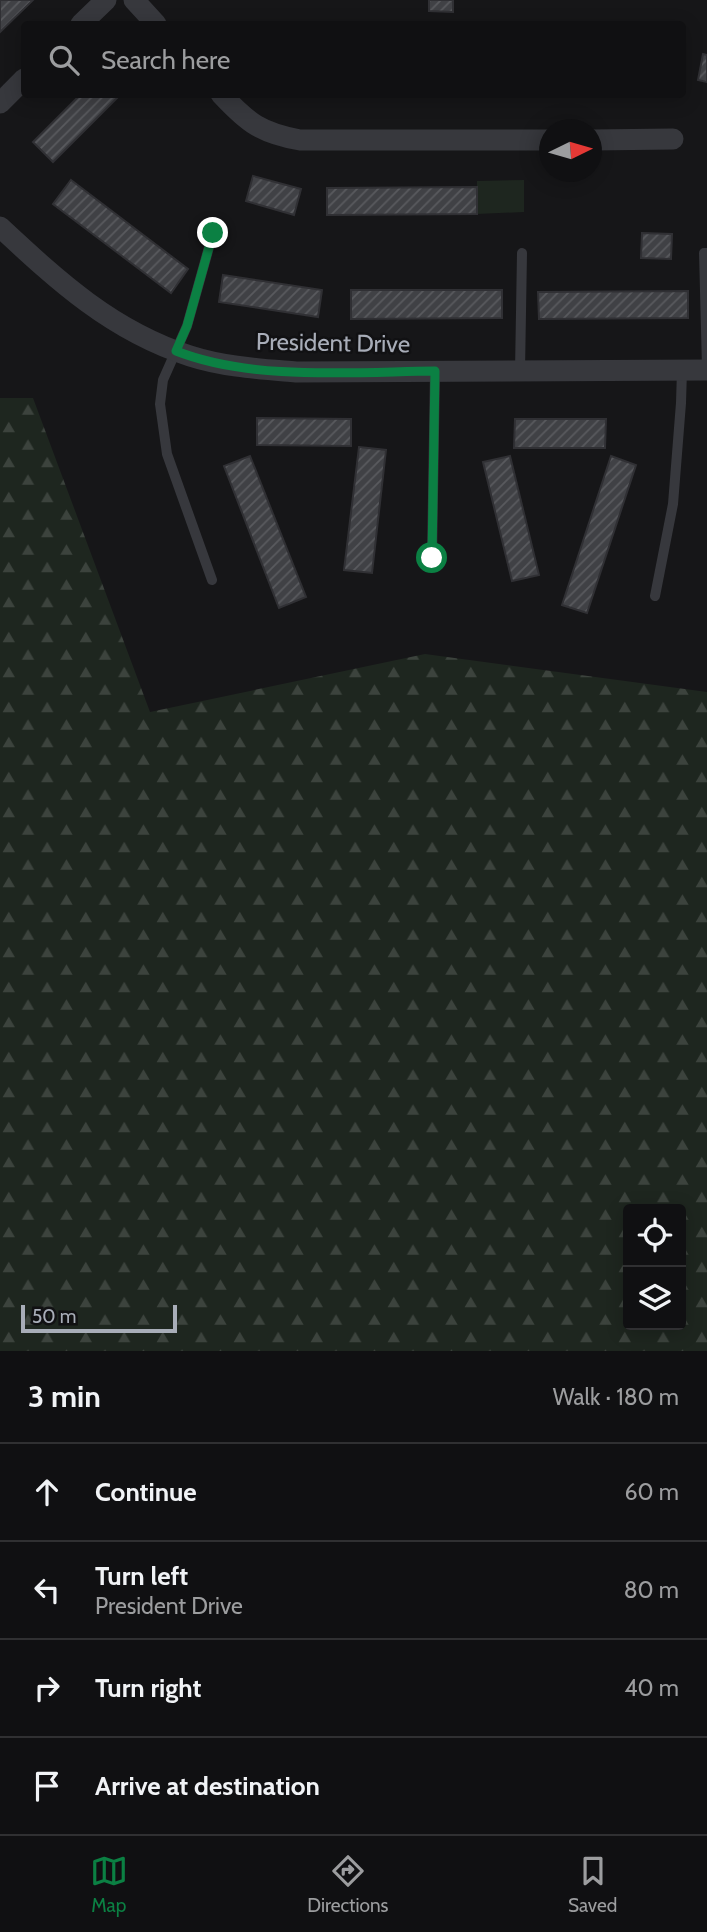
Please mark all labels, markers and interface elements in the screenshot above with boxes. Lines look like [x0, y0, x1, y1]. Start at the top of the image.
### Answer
search box [21, 21, 686, 98]
icon: search [45, 41, 83, 79]
text: Search here [101, 44, 230, 76]
north arrow [539, 119, 602, 182]
route end [197, 217, 228, 248]
street label: President Drive [256, 327, 410, 358]
route start [416, 542, 447, 573]
map controls [623, 1204, 686, 1330]
button: locate [623, 1204, 686, 1267]
button: layers [623, 1267, 686, 1330]
scale bar [21, 1302, 177, 1334]
text: 50 m [32, 1305, 76, 1328]
text: 3 min [28, 1378, 101, 1415]
text: Walk · 180 m [553, 1383, 679, 1411]
icon: ahead [28, 1473, 66, 1511]
text: Continue [95, 1476, 197, 1508]
text: 60 m [625, 1478, 679, 1506]
text: Turn left [95, 1560, 188, 1592]
icon: left [28, 1571, 66, 1609]
text: 80 m [624, 1576, 679, 1604]
text: President Drive [95, 1592, 243, 1620]
icon: right [28, 1669, 66, 1707]
text: Turn right [95, 1672, 201, 1704]
text: 40 m [624, 1674, 679, 1702]
icon: arrive [28, 1767, 66, 1805]
text: Arrive at destination [95, 1770, 320, 1802]
tab: Map [90, 1852, 128, 1917]
tab: Directions [307, 1852, 388, 1917]
tab: Saved [568, 1852, 617, 1917]

